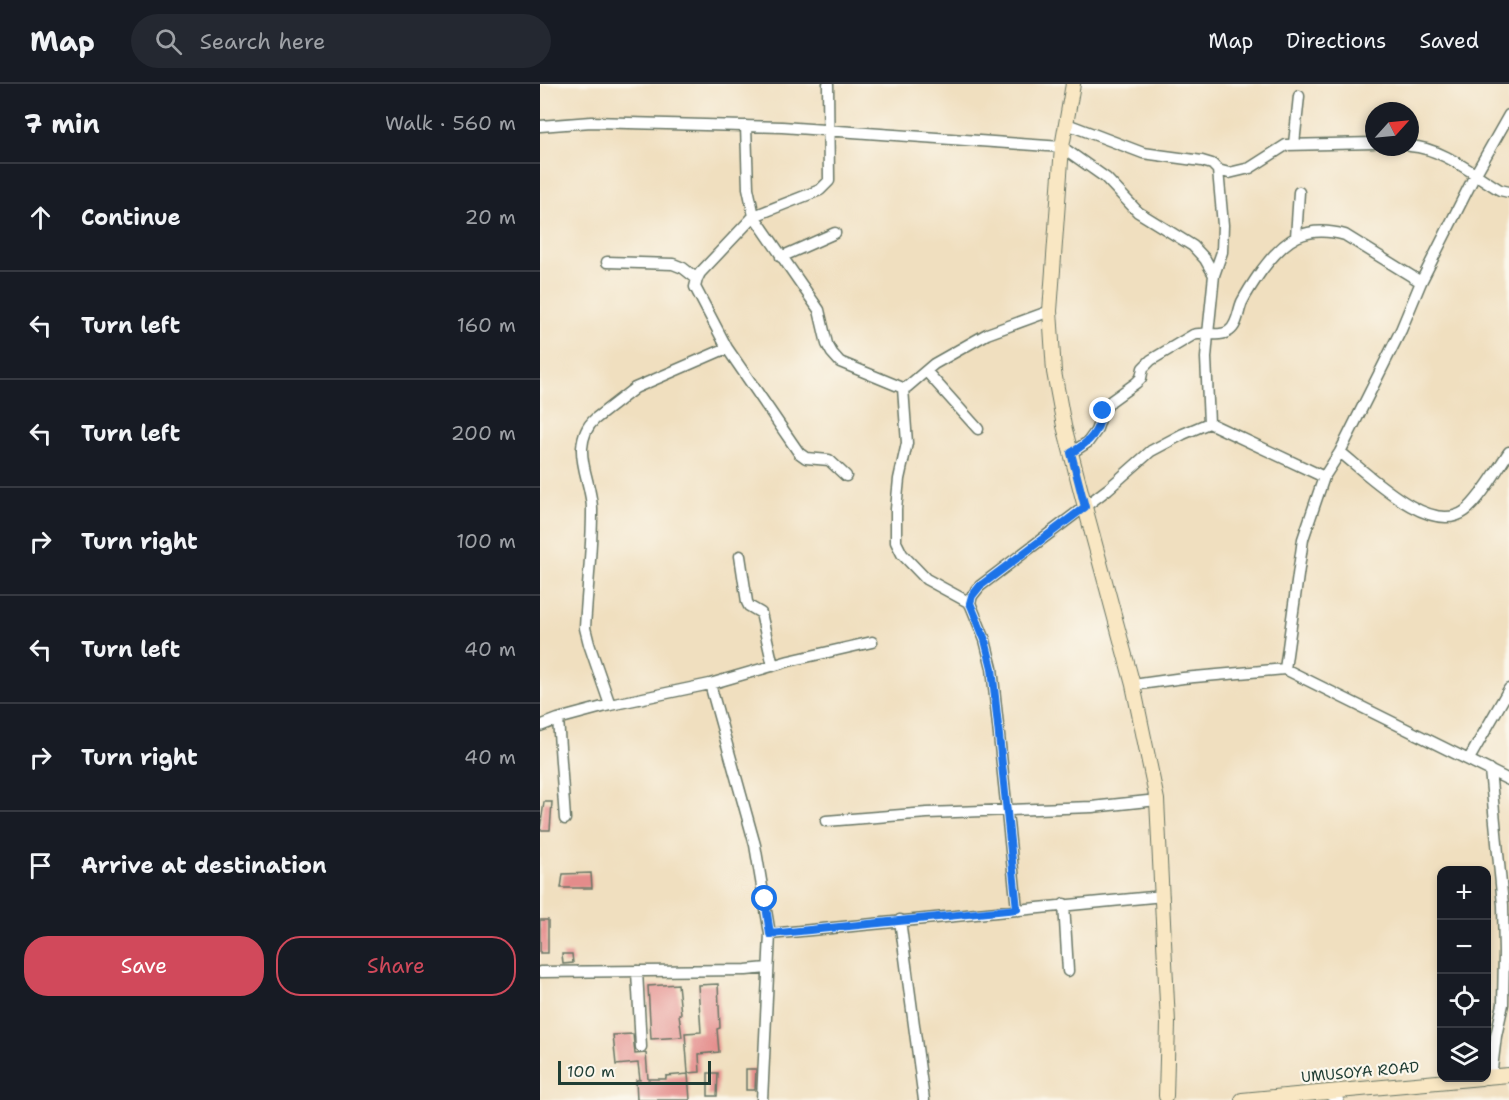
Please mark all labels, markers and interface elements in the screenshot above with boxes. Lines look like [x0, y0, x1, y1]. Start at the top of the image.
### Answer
search box [131, 14, 551, 68]
text: Map [30, 22, 95, 60]
icon: search [152, 25, 185, 58]
text: Search here [200, 27, 325, 56]
text: Map [1208, 27, 1253, 55]
text: Directions [1286, 27, 1386, 55]
text: Saved [1419, 27, 1479, 55]
north arrow [1365, 102, 1419, 156]
text: 7 min [24, 106, 100, 141]
text: Walk · 560 m [385, 110, 516, 136]
icon: ahead [24, 201, 57, 234]
text: Continue [81, 203, 181, 232]
text: 20 m [465, 204, 516, 230]
icon: left [24, 309, 57, 342]
text: Turn left [81, 311, 180, 340]
text: 160 m [457, 312, 516, 338]
route end [1089, 397, 1115, 423]
icon: left [24, 417, 57, 450]
text: Turn left [81, 419, 180, 448]
text: 200 m [451, 420, 516, 446]
icon: right [24, 525, 57, 558]
text: Turn right [81, 527, 198, 556]
text: 100 m [456, 528, 516, 554]
icon: left [24, 633, 57, 666]
text: Turn left [81, 635, 180, 664]
text: 40 m [464, 636, 516, 662]
icon: right [24, 741, 57, 774]
text: Turn right [81, 743, 198, 772]
text: 40 m [464, 744, 516, 770]
icon: arrive [24, 849, 57, 882]
text: Arrive at destination [81, 851, 327, 880]
map controls [1437, 866, 1491, 1082]
button: + [1437, 866, 1491, 920]
route start [751, 885, 777, 911]
button: − [1437, 920, 1491, 974]
button: Save [24, 936, 264, 996]
button: Share [276, 936, 516, 996]
button: locate [1437, 974, 1491, 1028]
button: layers [1437, 1028, 1491, 1082]
street label: UMUSOYA ROAD [1300, 1057, 1420, 1087]
scale bar [558, 1058, 711, 1086]
text: 100 m [567, 1061, 615, 1082]

